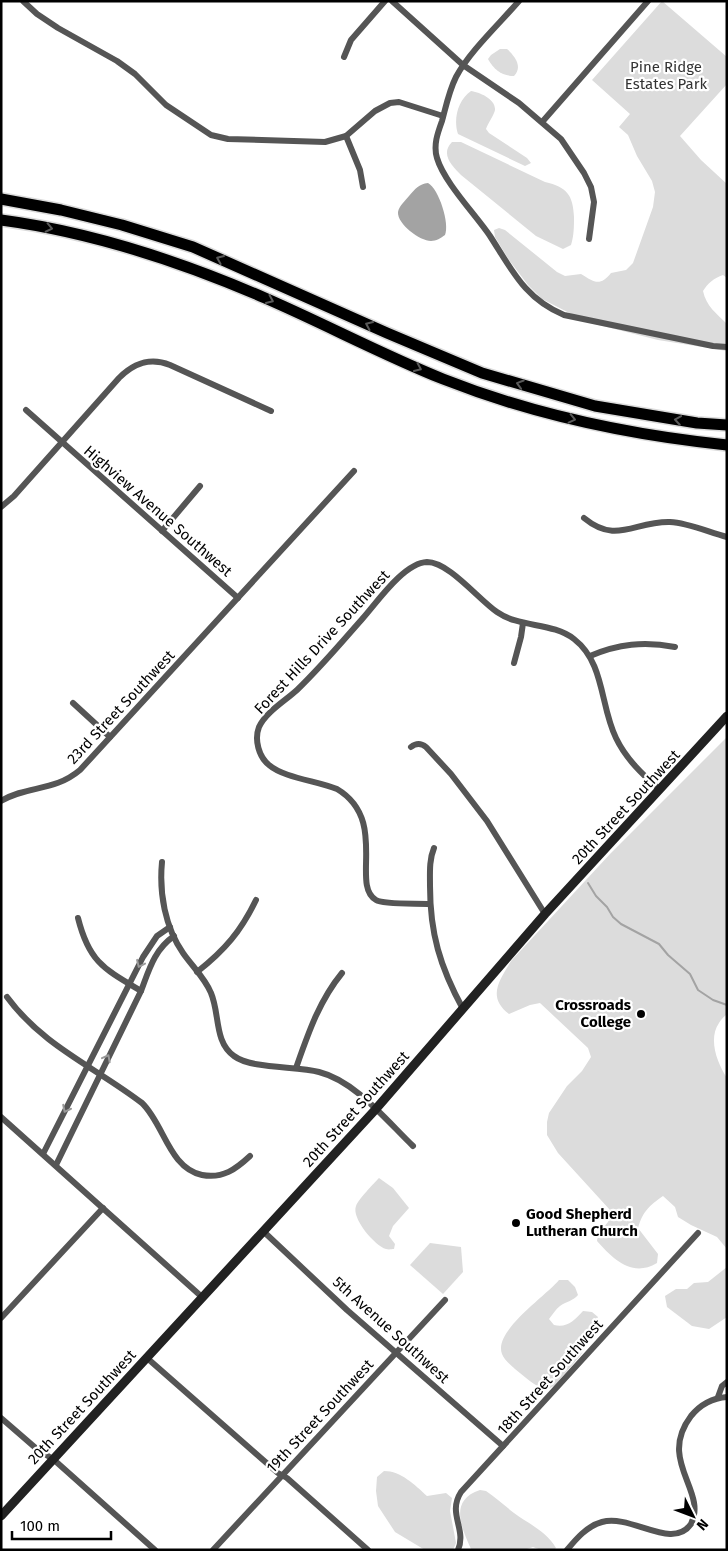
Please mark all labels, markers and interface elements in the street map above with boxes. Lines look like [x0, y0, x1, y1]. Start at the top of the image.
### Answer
park label: Pine Ridge Estates Park [625, 58, 707, 93]
one-way arrow [45, 223, 54, 233]
one-way arrow [216, 255, 225, 265]
one-way arrow [265, 294, 274, 305]
one-way arrow [365, 321, 374, 331]
one-way arrow [413, 361, 422, 372]
one-way arrow [516, 380, 525, 390]
one-way arrow [567, 413, 576, 424]
one-way arrow [674, 415, 682, 426]
street label: Highview Avenue Southwest [80, 442, 236, 581]
street label: Forest Hills Drive Southwest [251, 566, 394, 718]
street label: 23rd Street Southwest [64, 646, 179, 768]
street label: 20th Street Southwest [568, 746, 684, 868]
one-way arrow [136, 959, 146, 968]
place label: Crossroads College [555, 996, 631, 1031]
marker: Crossroads College [635, 1008, 647, 1020]
street label: 20th Street Southwest [299, 1047, 413, 1171]
one-way arrow [101, 1054, 111, 1063]
one-way arrow [62, 1104, 72, 1113]
place label: Good Shepherd Lutheran Church [526, 1205, 638, 1240]
marker: Good Shepherd Lutheran Church [510, 1217, 522, 1229]
street label: 5th Avenue Southwest [329, 1273, 453, 1387]
street label: 18th Street Southwest [494, 1315, 607, 1438]
street label: 20th Street Southwest [24, 1346, 140, 1468]
street label: 19th Street Southwest [263, 1355, 378, 1476]
north arrow [668, 1491, 718, 1541]
scale bar [12, 1508, 111, 1540]
text: N [693, 1515, 712, 1534]
text: 100 m [20, 1517, 60, 1535]

